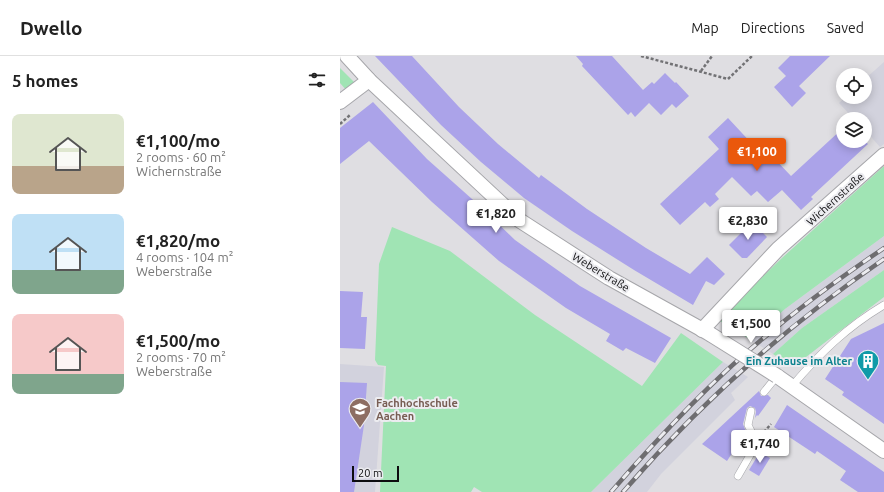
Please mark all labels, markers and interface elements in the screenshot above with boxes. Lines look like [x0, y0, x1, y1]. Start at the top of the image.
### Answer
text: Dwello [20, 17, 82, 39]
text: Map [691, 20, 719, 36]
text: Directions [741, 20, 805, 36]
text: Saved [827, 20, 864, 36]
map controls [836, 68, 872, 148]
button: locate [836, 68, 872, 104]
icon: filters [306, 69, 328, 91]
text: 5 homes [12, 71, 78, 90]
button: layers [836, 112, 872, 148]
icon: home [44, 130, 92, 178]
text: €1,100/mo [136, 131, 220, 150]
pin: €1,100 [724, 138, 790, 172]
text: €1,100 [737, 144, 777, 158]
text: 2 rooms · 60 m² [136, 150, 226, 164]
text: Wichernstraße [136, 164, 222, 178]
street label: Wichernstraße [804, 170, 866, 228]
pin: €1,820 [463, 200, 529, 234]
text: €1,820 [476, 206, 516, 220]
pin: €2,830 [715, 207, 781, 241]
text: €2,830 [728, 213, 768, 227]
icon: home [44, 230, 92, 278]
text: €1,820/mo [136, 231, 220, 250]
text: 4 rooms · 104 m² [136, 250, 233, 264]
street label: Weberstraße [570, 250, 632, 294]
text: Weberstraße [136, 264, 212, 278]
pin: €1,500 [718, 310, 784, 344]
text: €1,500 [731, 316, 771, 330]
icon: home [44, 330, 92, 378]
text: €1,500/mo [136, 331, 220, 350]
building icon: Ein Zuhause im Alter [855, 348, 881, 381]
text: 2 rooms · 70 m² [136, 350, 226, 364]
place label: Ein Zuhause im Alter [746, 355, 852, 367]
text: Weberstraße [136, 364, 212, 378]
school or university icon: Fachhochschule Aachen [347, 396, 373, 429]
place label: Fachhochschule Aachen [376, 397, 458, 422]
pin: €1,740 [727, 430, 793, 464]
text: €1,740 [740, 436, 780, 450]
scale bar [352, 464, 399, 483]
text: 20 m [358, 467, 382, 479]

